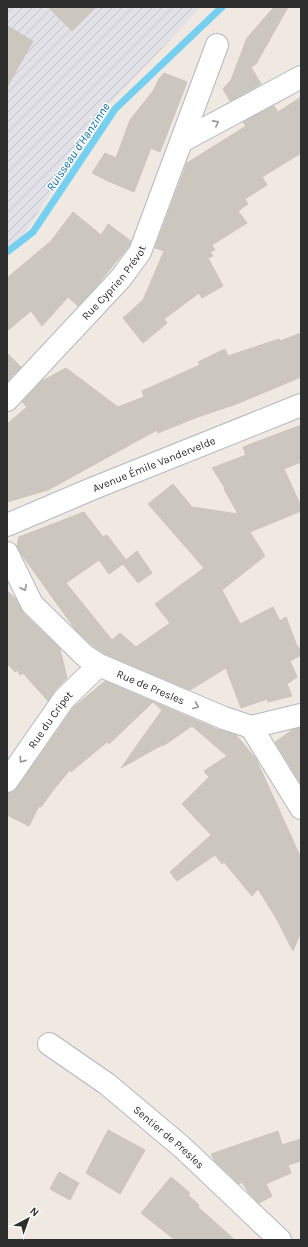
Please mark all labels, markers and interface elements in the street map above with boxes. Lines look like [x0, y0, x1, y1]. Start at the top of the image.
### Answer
water label: Ruisseau d'Hanzinne [43, 100, 113, 194]
one-way arrow [212, 120, 219, 127]
street label: Rue Cyprien Prévot [79, 244, 148, 322]
street label: Avenue Émile Vandervelde [91, 433, 217, 494]
one-way arrow [19, 584, 27, 591]
street label: Rue de Presles [115, 667, 187, 707]
street label: Rue du Cripet [25, 688, 75, 751]
one-way arrow [192, 701, 200, 709]
one-way arrow [20, 755, 27, 762]
street label: Sentier de Presles [131, 1103, 207, 1171]
north arrow [8, 1199, 48, 1239]
text: N [27, 1204, 41, 1219]

